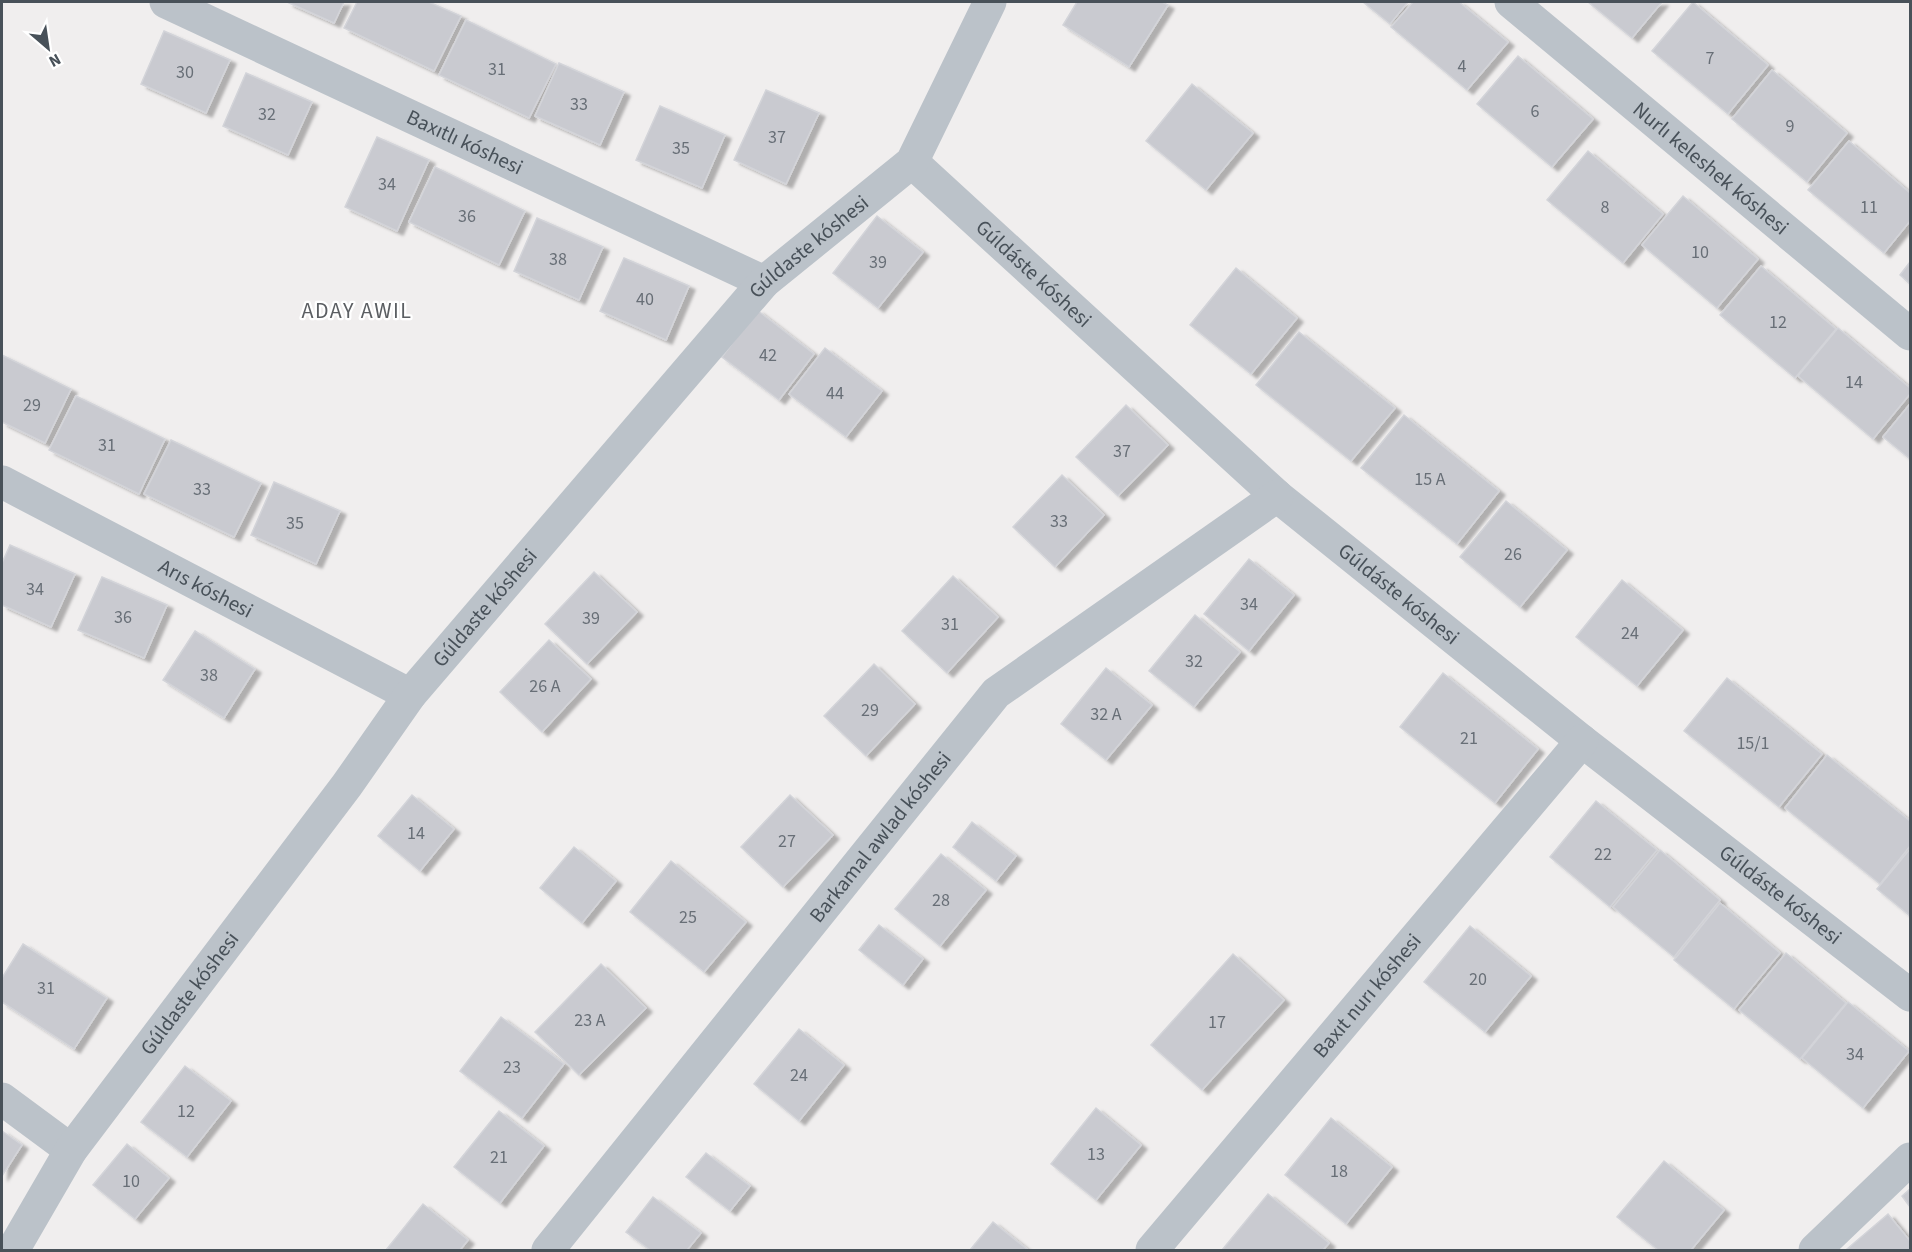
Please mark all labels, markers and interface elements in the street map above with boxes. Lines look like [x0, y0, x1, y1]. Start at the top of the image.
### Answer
north arrow [18, 18, 78, 78]
house number: 7 [1706, 46, 1715, 71]
text: N [45, 48, 65, 72]
house number: 4 [1458, 54, 1467, 79]
house number: 31 [488, 57, 506, 82]
house number: 30 [176, 60, 194, 85]
house number: 33 [570, 92, 588, 117]
street label: Nurlı keleshek kóshesi [1626, 95, 1795, 242]
house number: 6 [1531, 99, 1540, 124]
house number: 32 [258, 102, 276, 127]
street label: Baxıtlı kóshesi [402, 102, 528, 182]
house number: 9 [1786, 114, 1795, 139]
house number: 37 [768, 125, 786, 150]
house number: 35 [672, 136, 690, 161]
house number: 34 [378, 172, 396, 197]
street label: Gúldaste kóshesi [742, 188, 875, 305]
house number: 8 [1601, 195, 1610, 220]
house number: 11 [1860, 195, 1878, 220]
house number: 36 [458, 204, 476, 229]
street label: Gúldáste kóshesi [969, 212, 1098, 334]
house number: 10 [1691, 240, 1709, 265]
house number: 38 [549, 247, 567, 272]
house number: 39 [869, 250, 887, 275]
house number: 40 [636, 287, 654, 312]
district label: ADAY AWIL [302, 295, 413, 327]
house number: 12 [1769, 310, 1787, 335]
house number: 42 [759, 343, 777, 368]
house number: 14 [1845, 370, 1863, 395]
house number: 44 [826, 381, 844, 406]
house number: 29 [23, 393, 41, 418]
house number: 31 [98, 433, 116, 458]
house number: 37 [1113, 439, 1131, 464]
house number: 15 А [1414, 467, 1446, 492]
house number: 33 [193, 477, 211, 502]
house number: 33 [1050, 509, 1068, 534]
house number: 35 [286, 511, 304, 536]
street label: Gúldáste kóshesi [1332, 536, 1466, 652]
street label: Gúldaste kóshesi [425, 542, 544, 674]
house number: 26 [1504, 542, 1522, 567]
street label: Arıs kóshesi [153, 551, 258, 626]
house number: 34 [26, 577, 44, 602]
house number: 34 [1240, 592, 1258, 617]
house number: 36 [114, 605, 132, 630]
house number: 39 [582, 606, 600, 631]
house number: 31 [941, 612, 959, 637]
house number: 24 [1621, 621, 1639, 646]
house number: 32 [1185, 649, 1203, 674]
house number: 38 [200, 663, 218, 688]
house number: 26 А [529, 674, 561, 699]
house number: 29 [861, 698, 879, 723]
house number: 32 А [1090, 702, 1122, 727]
house number: 21 [1460, 726, 1478, 751]
house number: 15/1 [1736, 731, 1770, 756]
street label: Barkamal awlad kóshesi [802, 745, 958, 929]
house number: 14 [407, 821, 425, 846]
house number: 27 [778, 829, 796, 854]
street label: Gúldáste kóshesi [1713, 838, 1848, 952]
house number: 22 [1594, 842, 1612, 867]
house number: 28 [932, 888, 950, 913]
house number: 25 [679, 905, 697, 930]
street label: Gúldaste kóshesi [133, 925, 246, 1061]
street label: Baxıt nurı kóshesi [1306, 927, 1428, 1064]
house number: 20 [1469, 967, 1487, 992]
house number: 31 [37, 976, 55, 1001]
house number: 23 А [574, 1008, 606, 1033]
house number: 17 [1208, 1010, 1226, 1035]
house number: 34 [1846, 1042, 1864, 1067]
house number: 23 [503, 1055, 521, 1080]
house number: 24 [790, 1063, 808, 1088]
house number: 12 [177, 1099, 195, 1124]
house number: 13 [1087, 1142, 1105, 1167]
house number: 21 [490, 1145, 508, 1170]
house number: 18 [1330, 1159, 1348, 1184]
house number: 10 [122, 1169, 140, 1194]

